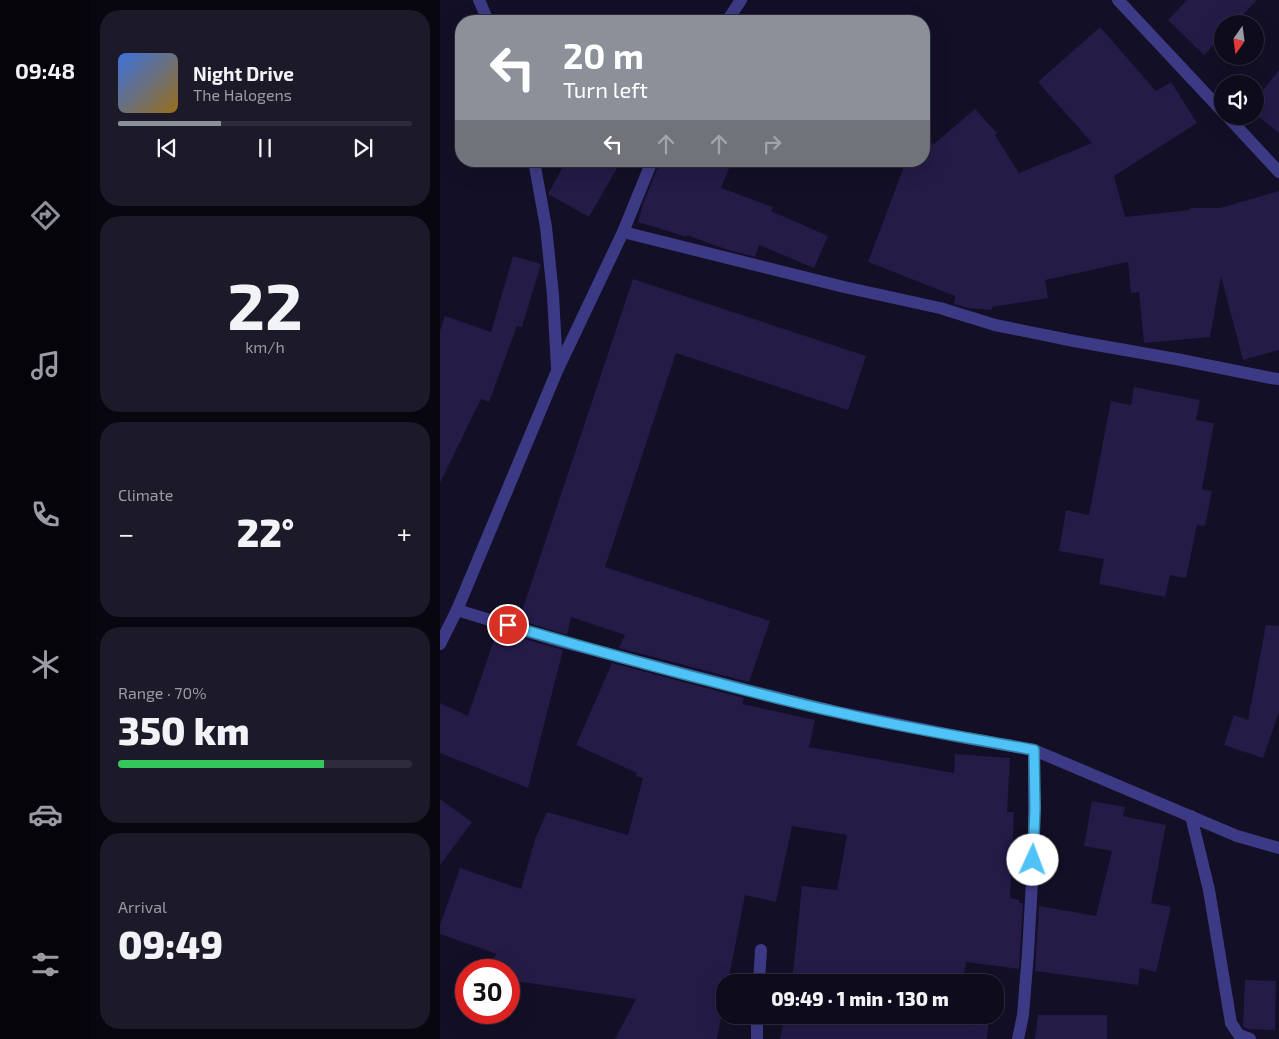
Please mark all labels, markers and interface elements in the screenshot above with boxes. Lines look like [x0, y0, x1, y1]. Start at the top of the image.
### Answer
north arrow [1214, 15, 1264, 65]
map controls [1214, 15, 1264, 125]
text: 20 m [563, 34, 644, 76]
icon: left [480, 35, 545, 100]
text: 09:48 [15, 57, 75, 83]
text: Night Drive [193, 62, 294, 85]
button: sound [1214, 75, 1264, 125]
text: Turn left [563, 76, 648, 102]
text: The Halogens [193, 85, 292, 104]
icon: left [599, 130, 627, 158]
icon: ahead [652, 130, 680, 158]
icon: ahead [705, 130, 733, 158]
icon: right [758, 130, 786, 158]
icon: previous [153, 134, 181, 162]
icon: pause [251, 134, 279, 162]
icon: next [349, 134, 377, 162]
icon: directions [28, 198, 63, 233]
text: 22 [227, 265, 303, 343]
text: km/h [245, 337, 285, 356]
icon: music [28, 348, 63, 383]
text: Climate [118, 485, 173, 504]
icon: phone [28, 497, 63, 532]
text: 22° [237, 509, 294, 555]
text: − [118, 516, 134, 550]
text: + [397, 516, 412, 550]
pin [487, 604, 529, 646]
icon: arrive [494, 611, 522, 639]
icon: climate [28, 647, 63, 682]
text: Range · 70% [118, 683, 206, 702]
text: 350 km [118, 707, 250, 753]
icon: car [28, 797, 63, 832]
position arrow [1006, 833, 1058, 885]
text: Arrival [118, 897, 167, 916]
text: 09:49 [118, 921, 223, 967]
icon: filters [28, 947, 63, 982]
speed limit sign: 30 [455, 959, 520, 1024]
text: 09:49 · 1 min · 130 m [771, 987, 949, 1010]

